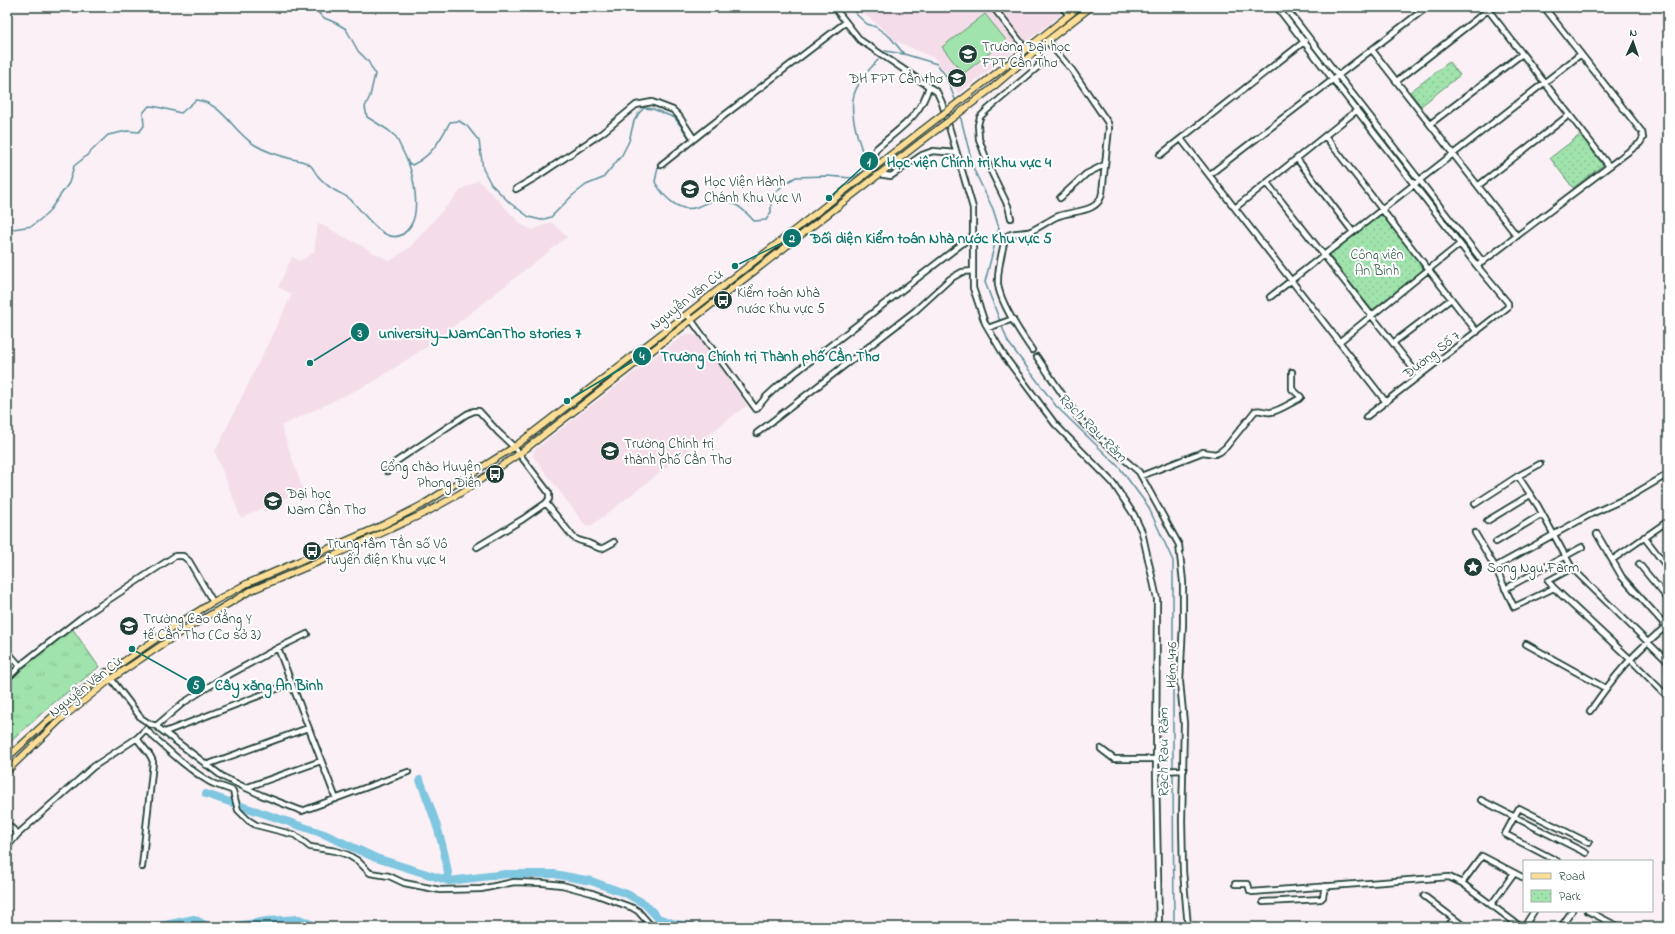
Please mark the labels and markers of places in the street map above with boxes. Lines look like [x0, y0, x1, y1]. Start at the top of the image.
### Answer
place label: Trường Đại học FPT Cần Thơ [981, 37, 1071, 74]
school or university icon: Trường Đại học FPT Cần Thơ [957, 43, 979, 65]
school or university icon: ĐH FPT Cần thơ [946, 67, 968, 89]
place label: ĐH FPT Cần thơ [848, 69, 943, 90]
callout: Học viện Chính trị Khu vực 4 [859, 148, 1059, 175]
place label: Học Viện Hành Chánh Khu Vực VI [704, 172, 802, 209]
school or university icon: Học Viện Hành Chánh Khu Vực VI [679, 178, 701, 200]
callout: Đối diện Kiểm toán Nhà nước Khu vực 5 [782, 225, 1060, 252]
place label: Kiểm toán Nhà nước Khu vực 5 [737, 283, 825, 320]
bus stop icon: Kiểm toán Nhà nước Khu vực 5 [712, 289, 734, 311]
callout: university_NamCanTho stories 7 [350, 319, 589, 346]
callout: Trường Chính trị Thành phố Cần Thơ [632, 342, 887, 369]
place label: Trường Chính trị thành phố Cần Thơ [624, 434, 732, 471]
school or university icon: Trường Chính trị thành phố Cần Thơ [599, 440, 621, 462]
place label: Cổng chào Huyện Phong Điền [380, 457, 481, 495]
bus stop icon: Cổng chào Huyện Phong Điền [484, 463, 506, 485]
place label: Đại học Nam Cần Thơ [286, 484, 366, 521]
school or university icon: Đại học Nam Cần Thơ [262, 490, 284, 512]
place label: Trung tâm Tần số Vô tuyến điện Khu vực 4 [326, 534, 447, 572]
bus stop icon: Trung tâm Tần số Vô tuyến điện Khu vực 4 [301, 540, 323, 562]
place icon: Song Ngu Farm [1462, 556, 1484, 578]
place label: Song Ngu Farm [1487, 558, 1579, 580]
place label: Trường Cao đẳng Y tế Cần Thơ (Cơ sở 3) [143, 609, 261, 646]
school or university icon: Trường Cao đẳng Y tế Cần Thơ (Cơ sở 3) [118, 615, 140, 637]
callout: Cây xăng An Bình [186, 672, 331, 699]

